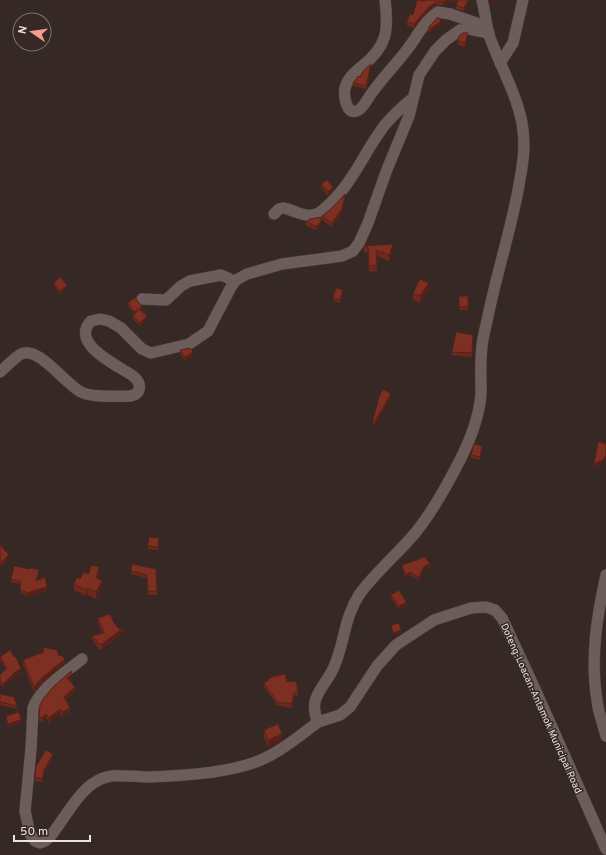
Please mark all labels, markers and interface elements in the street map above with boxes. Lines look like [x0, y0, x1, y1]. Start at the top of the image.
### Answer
north arrow [12, 12, 52, 52]
text: N [16, 25, 31, 35]
street label: Doteng-Loacan-Antamok Municipal Road [497, 621, 584, 796]
scale bar [14, 817, 90, 843]
text: 50 m [20, 824, 48, 840]

